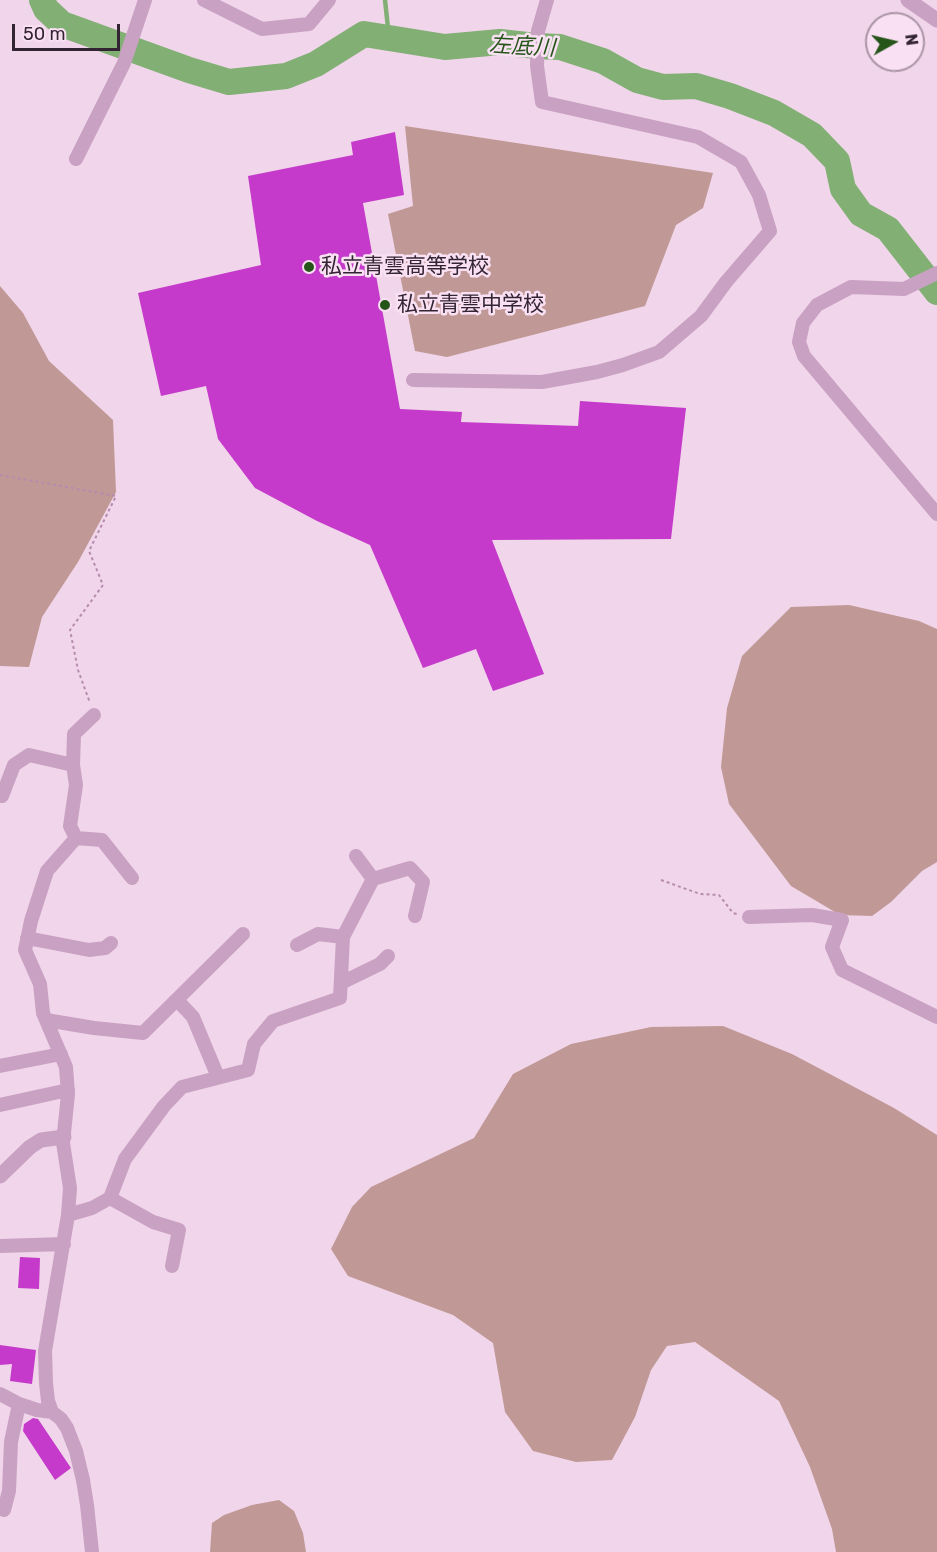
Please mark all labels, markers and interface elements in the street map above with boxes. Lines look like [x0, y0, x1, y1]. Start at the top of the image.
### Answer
scale bar [15, 12, 123, 50]
north arrow [865, 12, 925, 72]
text: 50 m [23, 23, 66, 45]
water label: 左底川 [488, 32, 556, 62]
text: N [901, 33, 922, 47]
place label: 私立青雲高等学校 [321, 254, 489, 280]
marker: 私立青雲高等学校 [302, 260, 316, 274]
place label: 私立青雲中学校 [397, 292, 544, 318]
marker: 私立青雲中学校 [378, 298, 392, 312]

